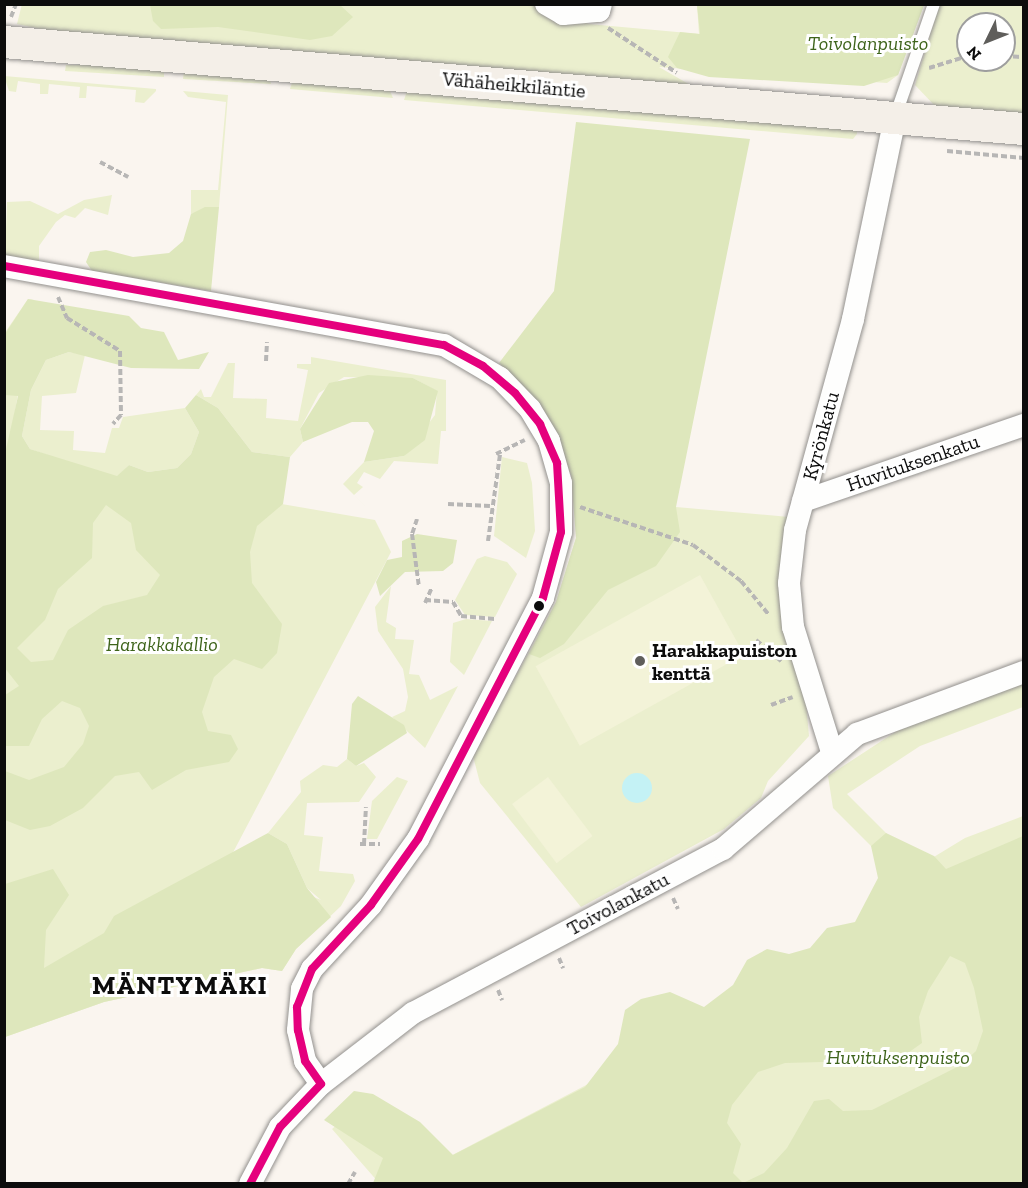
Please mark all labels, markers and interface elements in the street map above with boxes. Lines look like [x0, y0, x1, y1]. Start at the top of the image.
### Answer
north arrow [956, 12, 1016, 72]
park label: Toivolanpuisto [808, 31, 928, 55]
text: N [963, 42, 985, 64]
street label: Vähäheikkiläntie [441, 67, 587, 103]
street label: Kyrönkatu [798, 389, 844, 483]
street label: Huvituksenkatu [843, 429, 983, 497]
unlabelled marker [533, 600, 545, 612]
park label: Harakkakallio [106, 632, 218, 656]
place label: Harakkapuiston kenttä [652, 638, 797, 685]
marker: Harakkapuiston kenttä [633, 654, 647, 668]
street label: Toivolankatu [563, 867, 673, 941]
district label: MÄNTYMÄKI [92, 970, 268, 1002]
park label: Huvituksenpuisto [826, 1045, 970, 1069]

